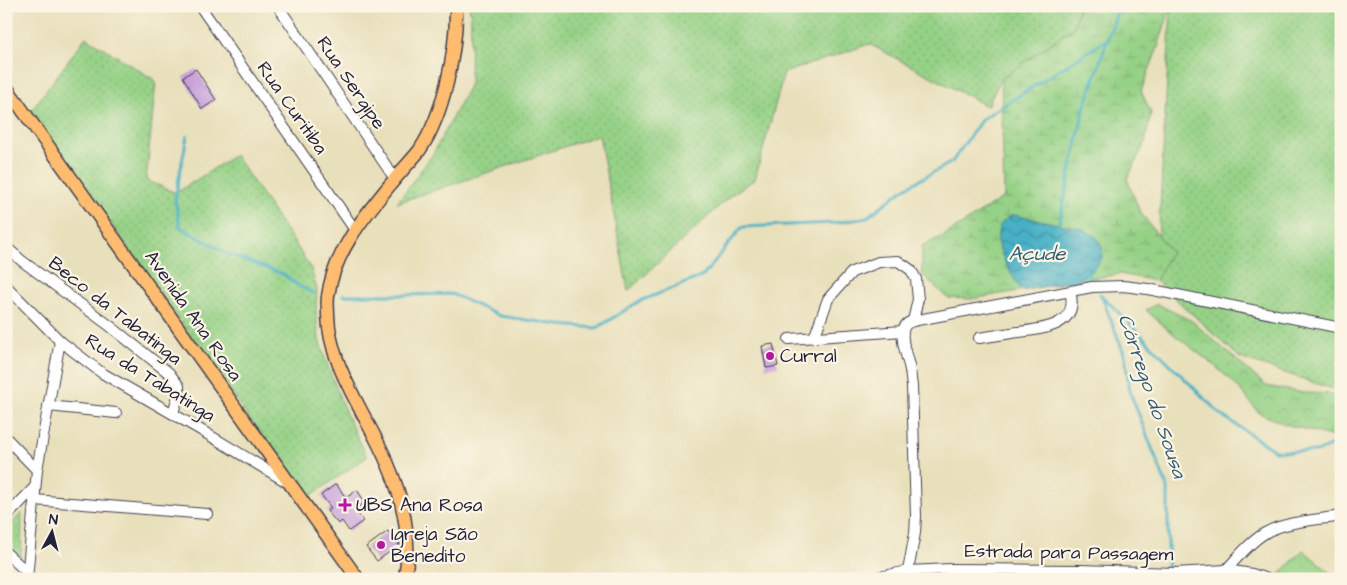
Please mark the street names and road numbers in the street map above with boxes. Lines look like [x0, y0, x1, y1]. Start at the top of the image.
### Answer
street label: Rua Sergipe [309, 31, 392, 135]
street label: Rua Curitiba [250, 56, 334, 160]
street label: Avenida Ana Rosa [138, 245, 248, 387]
street label: Beco da Tabatinga [42, 250, 188, 373]
street label: Rua da Tabatinga [79, 327, 221, 430]
street label: Estrada para Passagem [964, 538, 1174, 569]

